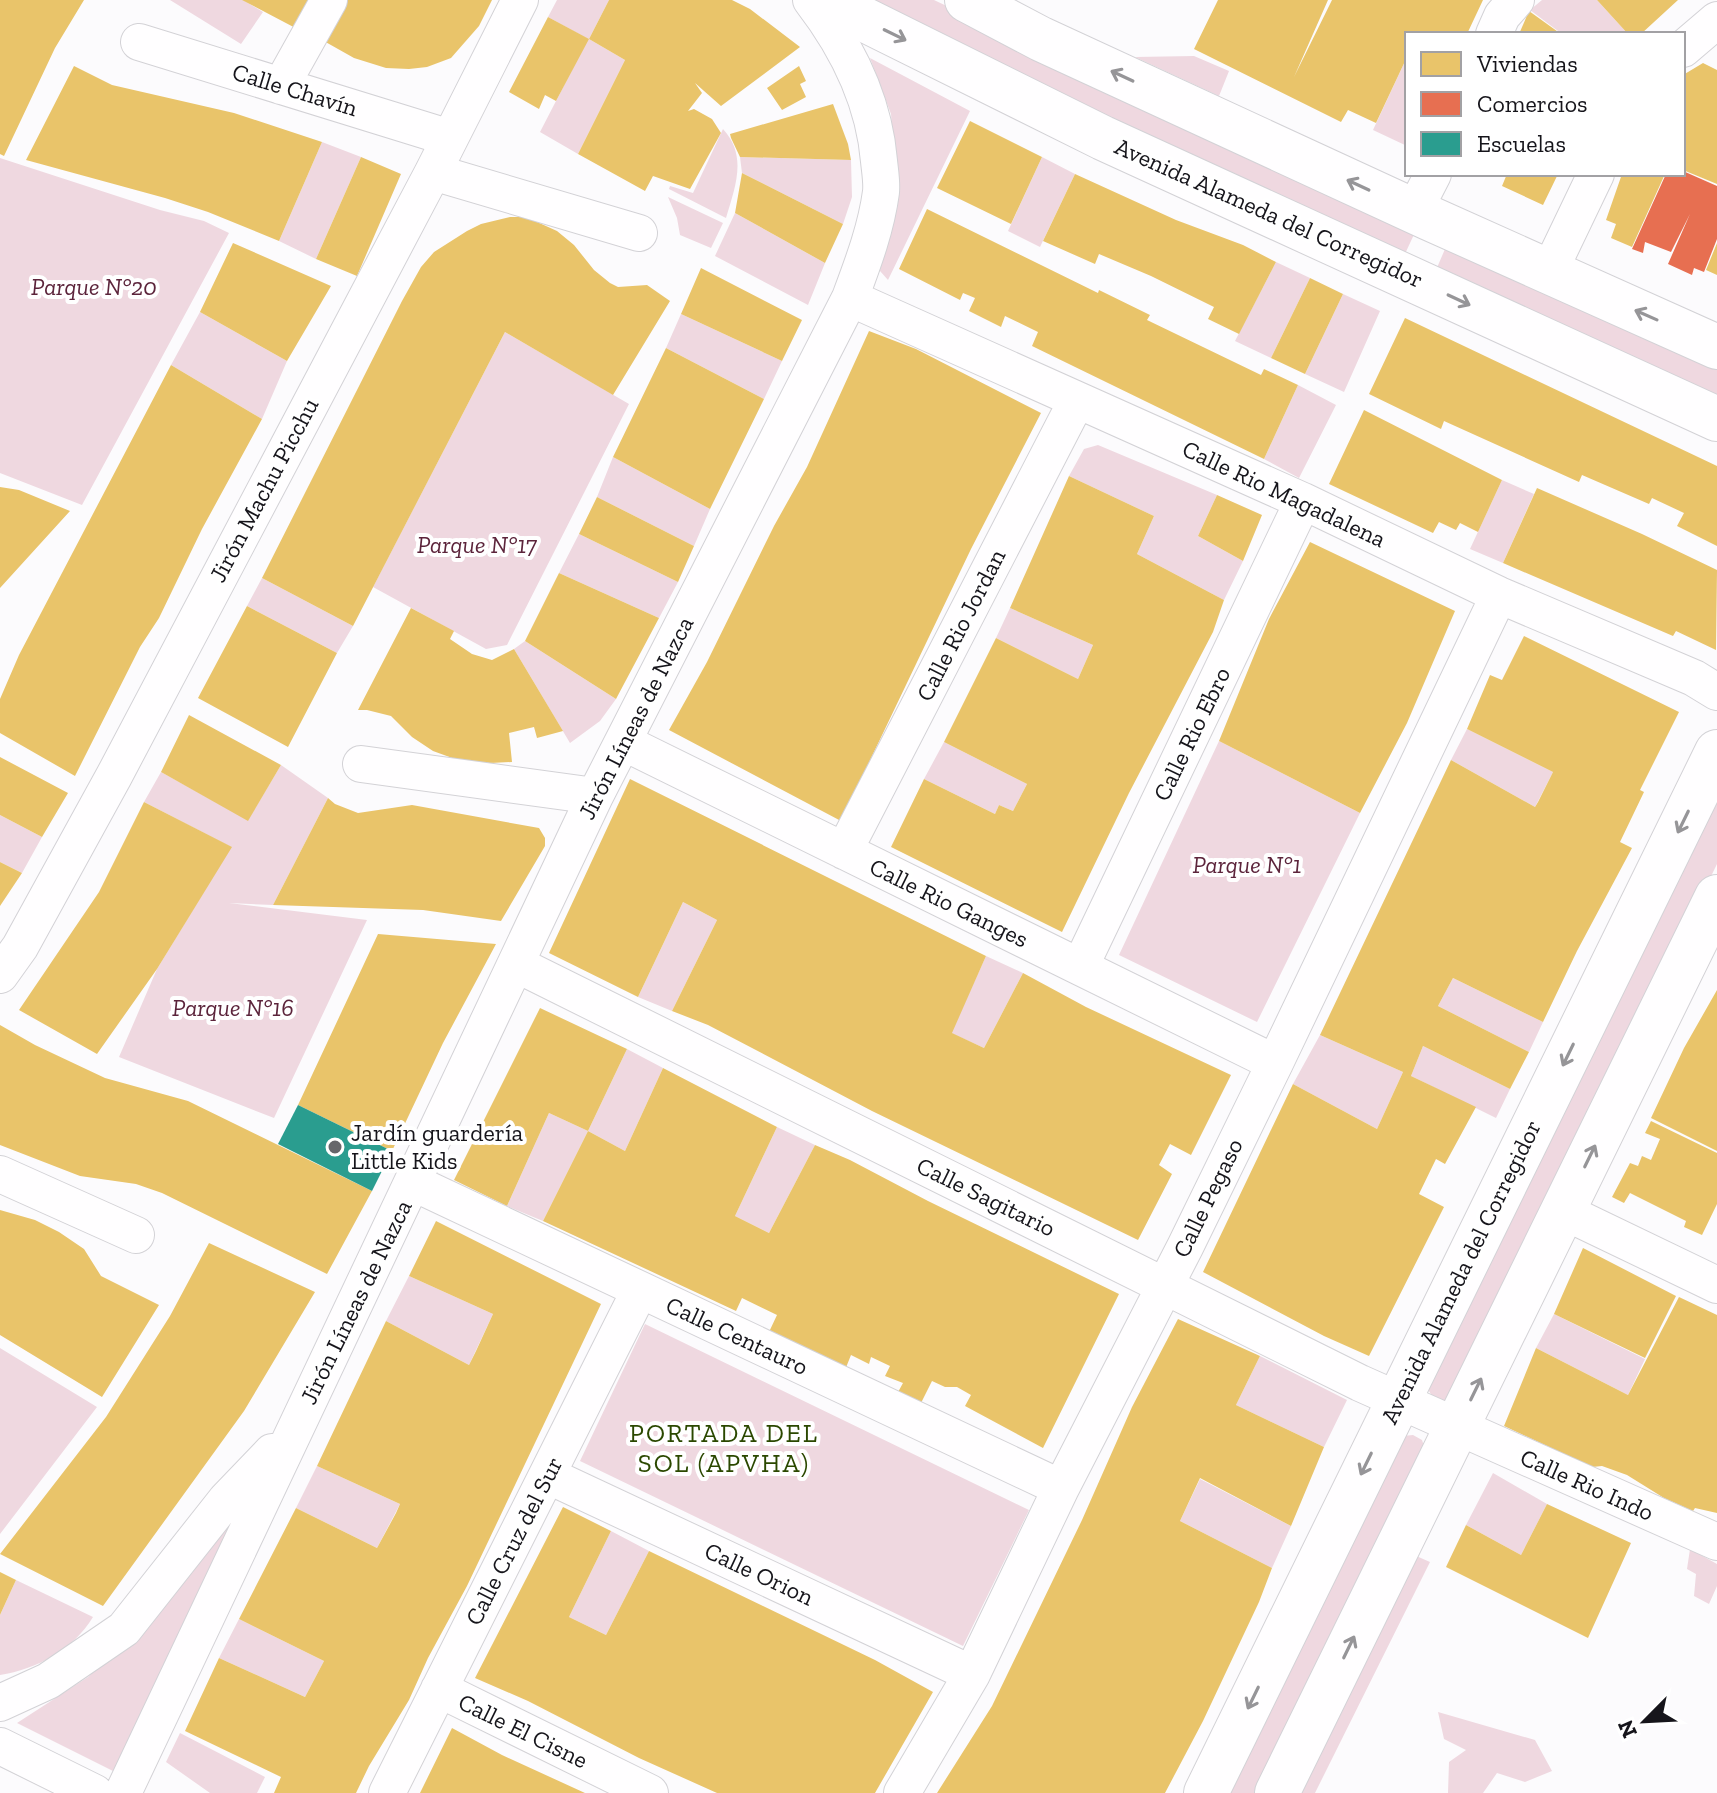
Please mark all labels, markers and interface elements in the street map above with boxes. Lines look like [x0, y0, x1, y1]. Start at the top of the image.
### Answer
one-way arrow [882, 27, 906, 43]
legend [1405, 32, 1685, 176]
text: Viviendas [1476, 49, 1578, 78]
street label: Calle Chavín [229, 57, 361, 122]
one-way arrow [1110, 68, 1134, 83]
text: Comercios [1477, 89, 1588, 118]
text: Escuelas [1477, 129, 1566, 158]
street label: Avenida Alameda del Corregidor [1111, 131, 1428, 294]
one-way arrow [1346, 177, 1370, 192]
park label: Parque N°20 [31, 272, 157, 301]
one-way arrow [1447, 293, 1471, 308]
one-way arrow [1634, 307, 1658, 322]
street label: Jirón Machu Picchu [203, 392, 325, 587]
street label: Calle Rio Magadalena [1178, 434, 1391, 554]
park label: Parque N°17 [417, 530, 538, 559]
street label: Calle Rio Jordan [910, 544, 1011, 706]
street label: Jirón Líneas de Nazca [572, 611, 699, 824]
street label: Calle Rio Ebro [1147, 662, 1236, 805]
one-way arrow [1674, 810, 1689, 833]
park label: Parque N°1 [1192, 850, 1302, 879]
street label: Calle Rio Ganges [865, 852, 1033, 953]
park label: Parque N°16 [172, 993, 294, 1022]
one-way arrow [1560, 1043, 1575, 1067]
street label: Avenida Alameda del Corregidor [1374, 1115, 1547, 1428]
place label: Jardín guardería Little Kids [351, 1118, 524, 1175]
street label: Calle Pegaso [1166, 1134, 1249, 1262]
marker: Jardín guardería Little Kids [326, 1138, 344, 1156]
one-way arrow [1583, 1144, 1598, 1168]
street label: Calle Sagitario [912, 1151, 1060, 1243]
street label: Jirón Líneas de Nazca [293, 1195, 418, 1409]
street label: Calle Centauro [662, 1290, 813, 1381]
one-way arrow [1469, 1378, 1484, 1402]
district label: PORTADA DEL SOL (APVHA) [629, 1417, 819, 1479]
street label: Calle Rio Indo [1516, 1442, 1658, 1527]
street label: Calle Cruz del Sur [459, 1452, 568, 1630]
one-way arrow [1358, 1452, 1373, 1476]
street label: Calle Orion [700, 1536, 819, 1612]
one-way arrow [1341, 1636, 1357, 1660]
north arrow [1605, 1681, 1685, 1761]
one-way arrow [1245, 1686, 1260, 1710]
street label: Calle El Cisne [454, 1687, 593, 1774]
text: N [1611, 1716, 1643, 1742]

